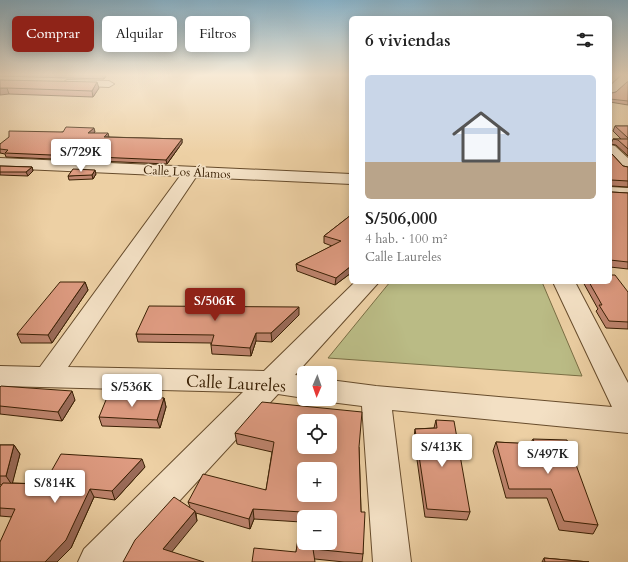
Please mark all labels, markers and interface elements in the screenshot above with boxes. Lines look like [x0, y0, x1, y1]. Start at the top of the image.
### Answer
chip: Comprar [12, 16, 94, 52]
chip: Alquilar [102, 16, 177, 52]
chip: Filtros [185, 16, 250, 52]
text: 6 viviendas [365, 29, 451, 52]
icon: filters [574, 29, 596, 51]
icon: home [445, 101, 517, 173]
pin: S/729K [48, 139, 114, 173]
text: S/729K [60, 143, 102, 161]
street label: Calle Los Álamos [143, 161, 231, 182]
text: S/506,000 [365, 207, 437, 230]
text: 4 hab. · 100 m² [365, 230, 447, 248]
text: Calle Laureles [365, 248, 441, 266]
pin: S/506K [182, 288, 248, 322]
text: S/506K [194, 292, 236, 310]
north arrow [297, 366, 337, 406]
map controls [297, 366, 337, 550]
street label: Calle Laureles [185, 369, 287, 398]
pin: S/536K [99, 374, 165, 408]
text: S/536K [111, 378, 153, 396]
button: locate [297, 414, 337, 454]
pin: S/413K [409, 434, 475, 468]
text: S/413K [421, 438, 463, 456]
pin: S/497K [515, 441, 581, 475]
text: S/497K [527, 445, 569, 463]
button: + [297, 462, 337, 502]
pin: S/814K [22, 470, 88, 504]
text: S/814K [34, 474, 76, 492]
button: − [297, 510, 337, 550]

